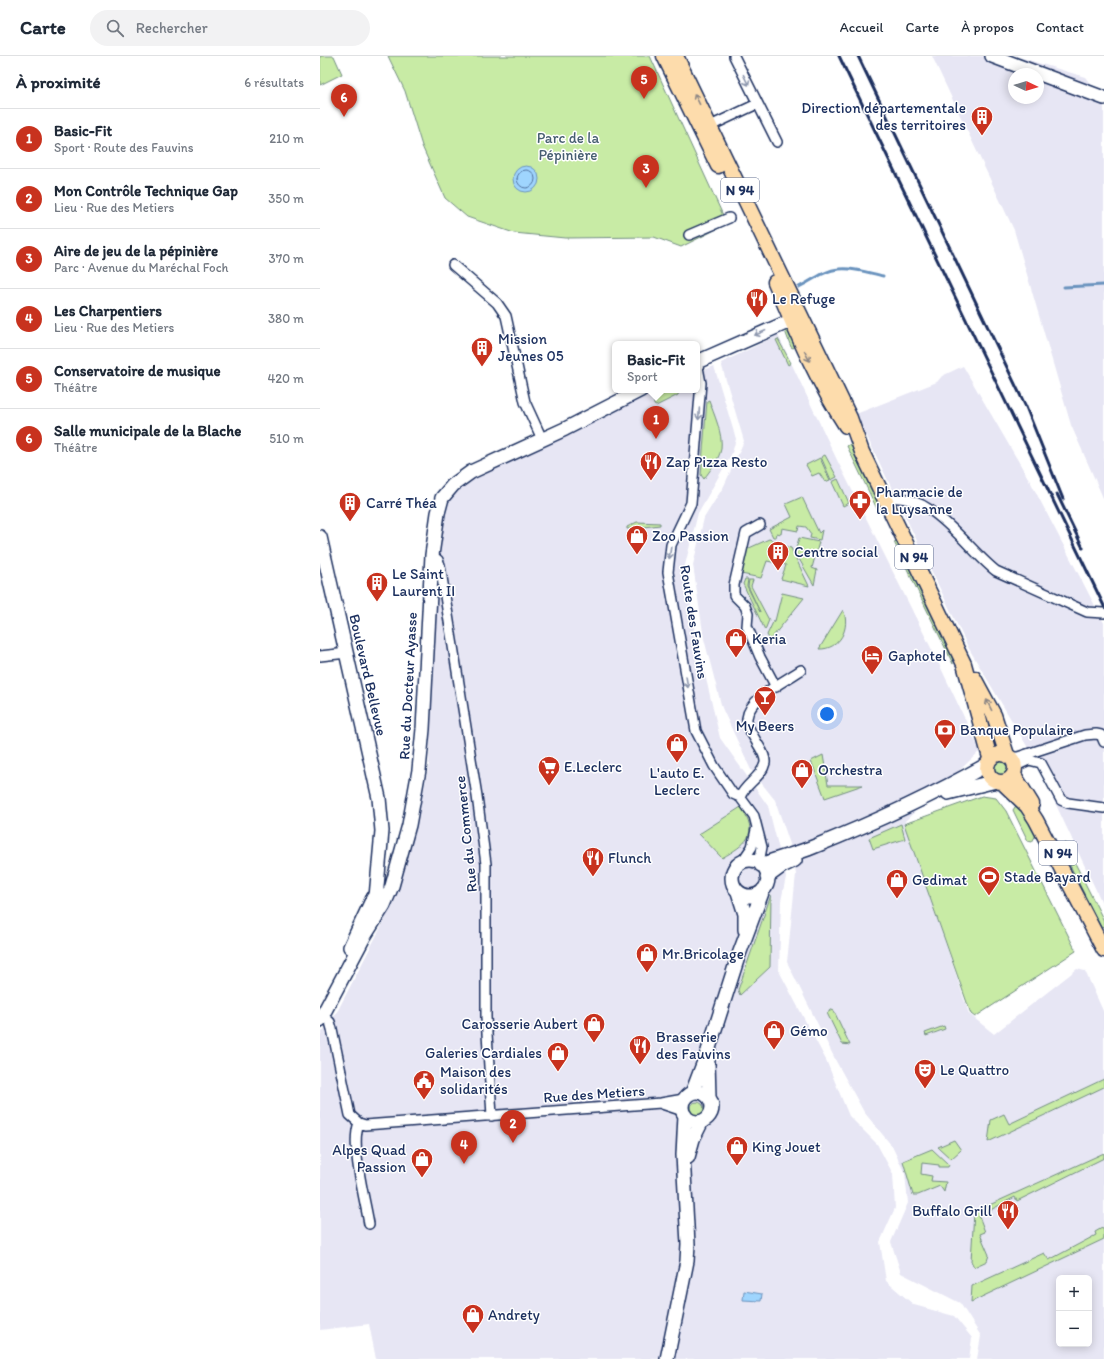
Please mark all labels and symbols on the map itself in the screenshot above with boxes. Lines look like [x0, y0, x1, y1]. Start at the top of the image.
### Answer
pin: 5 [631, 66, 657, 99]
north arrow [1008, 68, 1044, 104]
one-way arrow [743, 74, 750, 86]
pin: 6 [331, 84, 357, 117]
one-way arrow [693, 93, 700, 105]
place label: Direction départementale des territoires [801, 99, 966, 134]
building icon: Direction départementale des territoires [969, 104, 995, 137]
park label: Parc de la Pépinière [537, 129, 600, 164]
pin: 3 [633, 155, 659, 188]
road number: N 94 [721, 178, 759, 202]
restaurant icon: Le Refuge [744, 286, 770, 319]
place label: Le Refuge [772, 290, 835, 308]
place label: Mission Jeunes 05 [498, 330, 564, 365]
one-way arrow [754, 330, 766, 338]
building icon: Mission Jeunes 05 [469, 335, 495, 368]
one-way arrow [804, 350, 811, 362]
pin: 1 [643, 406, 669, 439]
one-way arrow [695, 407, 702, 420]
restaurant icon: Zap Pizza Resto [638, 449, 664, 482]
place label: Zap Pizza Resto [666, 453, 767, 471]
place label: Pharmacie de la Luysanne [876, 483, 963, 518]
pharmacy icon: Pharmacie de la Luysanne [847, 488, 873, 521]
building icon: Carré Théa [337, 490, 363, 523]
place label: Carré Théa [366, 494, 437, 512]
shop icon: Zoo Passion [624, 523, 650, 556]
place label: Zoo Passion [652, 527, 729, 545]
building icon: Centre social [765, 539, 791, 572]
place label: Centre social [794, 543, 879, 561]
road number: N 94 [895, 545, 933, 569]
one-way arrow [666, 547, 674, 560]
street label: Route des Fauvins [676, 564, 712, 681]
place label: Le Saint Laurent II [392, 565, 455, 600]
building icon: Le Saint Laurent II [364, 570, 390, 603]
street label: Boulevard Bellevue [345, 612, 391, 738]
street label: Rue du Docteur Ayasse [395, 612, 421, 760]
shop icon: Keria [723, 626, 749, 659]
place label: Keria [752, 630, 786, 648]
hotel icon: Gaphotel [859, 643, 885, 676]
place label: Gaphotel [888, 647, 947, 665]
one-way arrow [683, 675, 691, 688]
bar icon: My Beers [752, 684, 778, 717]
one-way arrow [985, 700, 992, 712]
your location [817, 704, 837, 724]
place label: My Beers [736, 717, 794, 735]
bank icon: Banque Populaire [932, 717, 958, 750]
place label: Banque Populaire [960, 721, 1073, 739]
shop icon: L'auto E. Leclerc [664, 731, 690, 764]
supermarket icon: E.Leclerc [536, 754, 562, 787]
shop icon: Orchestra [789, 757, 815, 790]
place label: E.Leclerc [564, 758, 622, 776]
place label: Orchestra [818, 761, 883, 779]
place label: L'auto E. Leclerc [650, 764, 705, 799]
street label: Rue du Commerce [451, 775, 481, 893]
road number: N 94 [1039, 841, 1077, 865]
restaurant icon: Flunch [580, 845, 606, 878]
place label: Flunch [608, 849, 651, 867]
sports icon: Stade Bayard [976, 864, 1002, 897]
shop icon: Gedimat [884, 867, 910, 900]
place label: Stade Bayard [1004, 868, 1091, 886]
place label: Gedimat [912, 871, 967, 889]
shop icon: Mr.Bricolage [634, 941, 660, 974]
place label: Mr.Bricolage [662, 945, 744, 963]
shop icon: Carosserie Aubert [581, 1011, 607, 1044]
place label: Carosserie Aubert [462, 1015, 578, 1033]
shop icon: Gémo [761, 1018, 787, 1051]
place label: Gémo [790, 1022, 828, 1040]
place label: Brasserie des Fauvins [656, 1028, 731, 1063]
restaurant icon: Brasserie des Fauvins [627, 1033, 653, 1066]
shop icon: Galeries Cardiales [545, 1040, 571, 1073]
place label: Galeries Cardiales [425, 1044, 542, 1062]
theatre icon: Le Quattro [912, 1057, 938, 1090]
place label: Le Quattro [940, 1061, 1009, 1079]
place label: Maison des solidarités [440, 1063, 511, 1098]
public building icon: Maison des solidarités [411, 1068, 437, 1101]
street label: Rue des Metiers [543, 1081, 646, 1107]
pin: 2 [500, 1110, 526, 1143]
pin: 4 [451, 1131, 477, 1164]
shop icon: King Jouet [724, 1134, 750, 1167]
place label: King Jouet [752, 1138, 821, 1156]
place label: Alpes Quad Passion [332, 1141, 407, 1176]
shop icon: Alpes Quad Passion [409, 1146, 435, 1179]
restaurant icon: Buffalo Grill [995, 1198, 1021, 1231]
place label: Buffalo Grill [912, 1202, 993, 1220]
shop icon: Andrety [460, 1302, 486, 1335]
place label: Andrety [488, 1306, 540, 1324]

